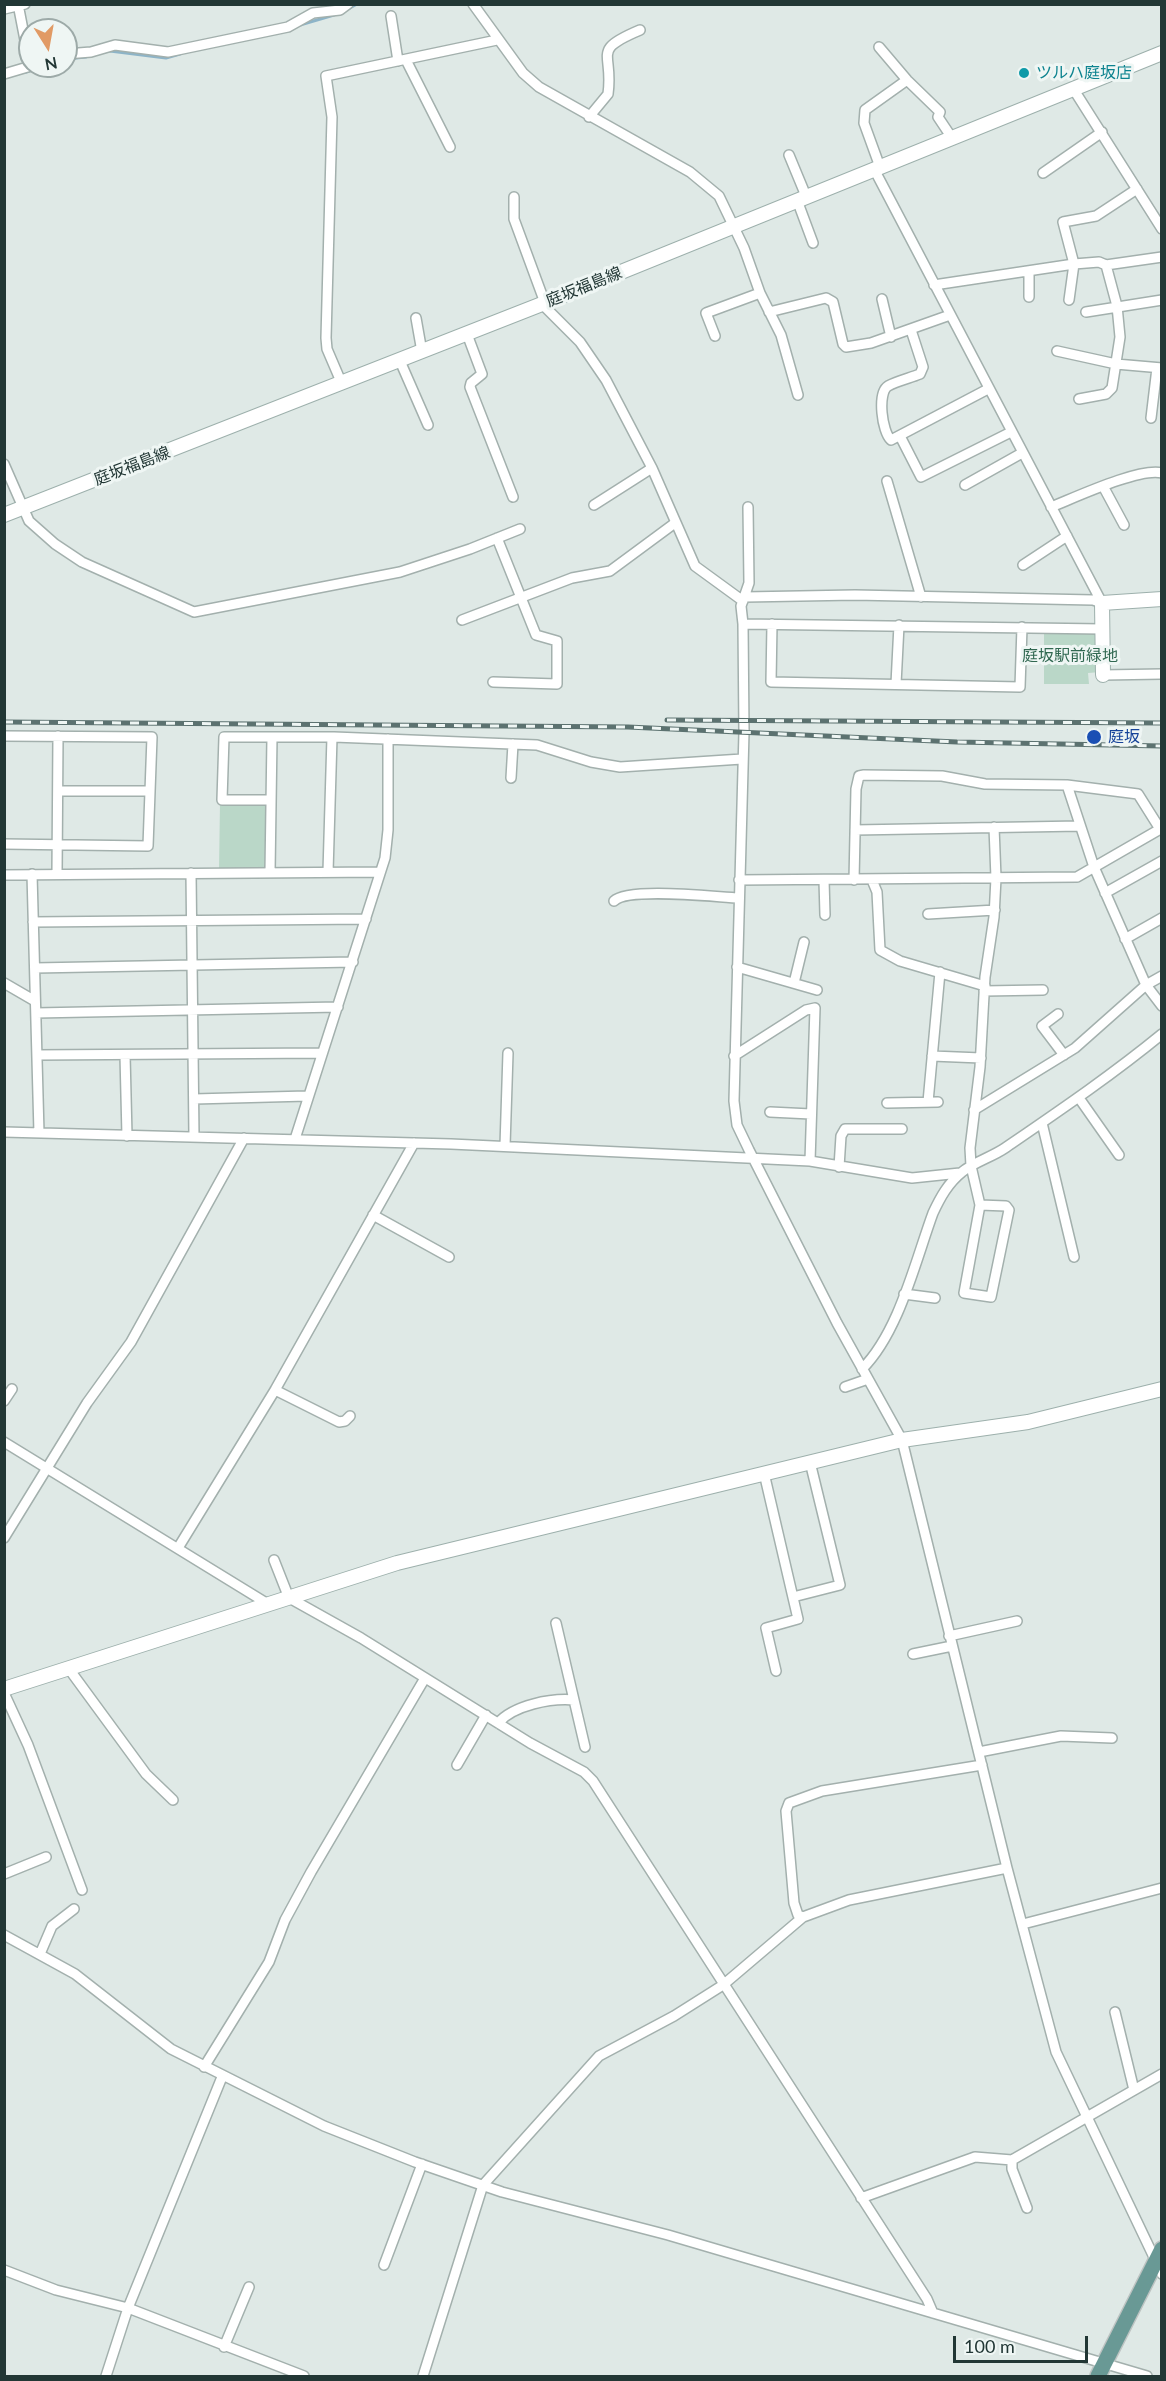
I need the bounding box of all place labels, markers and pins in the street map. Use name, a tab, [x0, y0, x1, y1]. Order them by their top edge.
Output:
place label: ツルハ庭坂店	[1036, 63, 1132, 83]
marker: ツルハ庭坂店	[1017, 66, 1031, 80]
place label: 庭坂	[1108, 727, 1140, 747]
marker: 庭坂	[1085, 728, 1103, 746]

